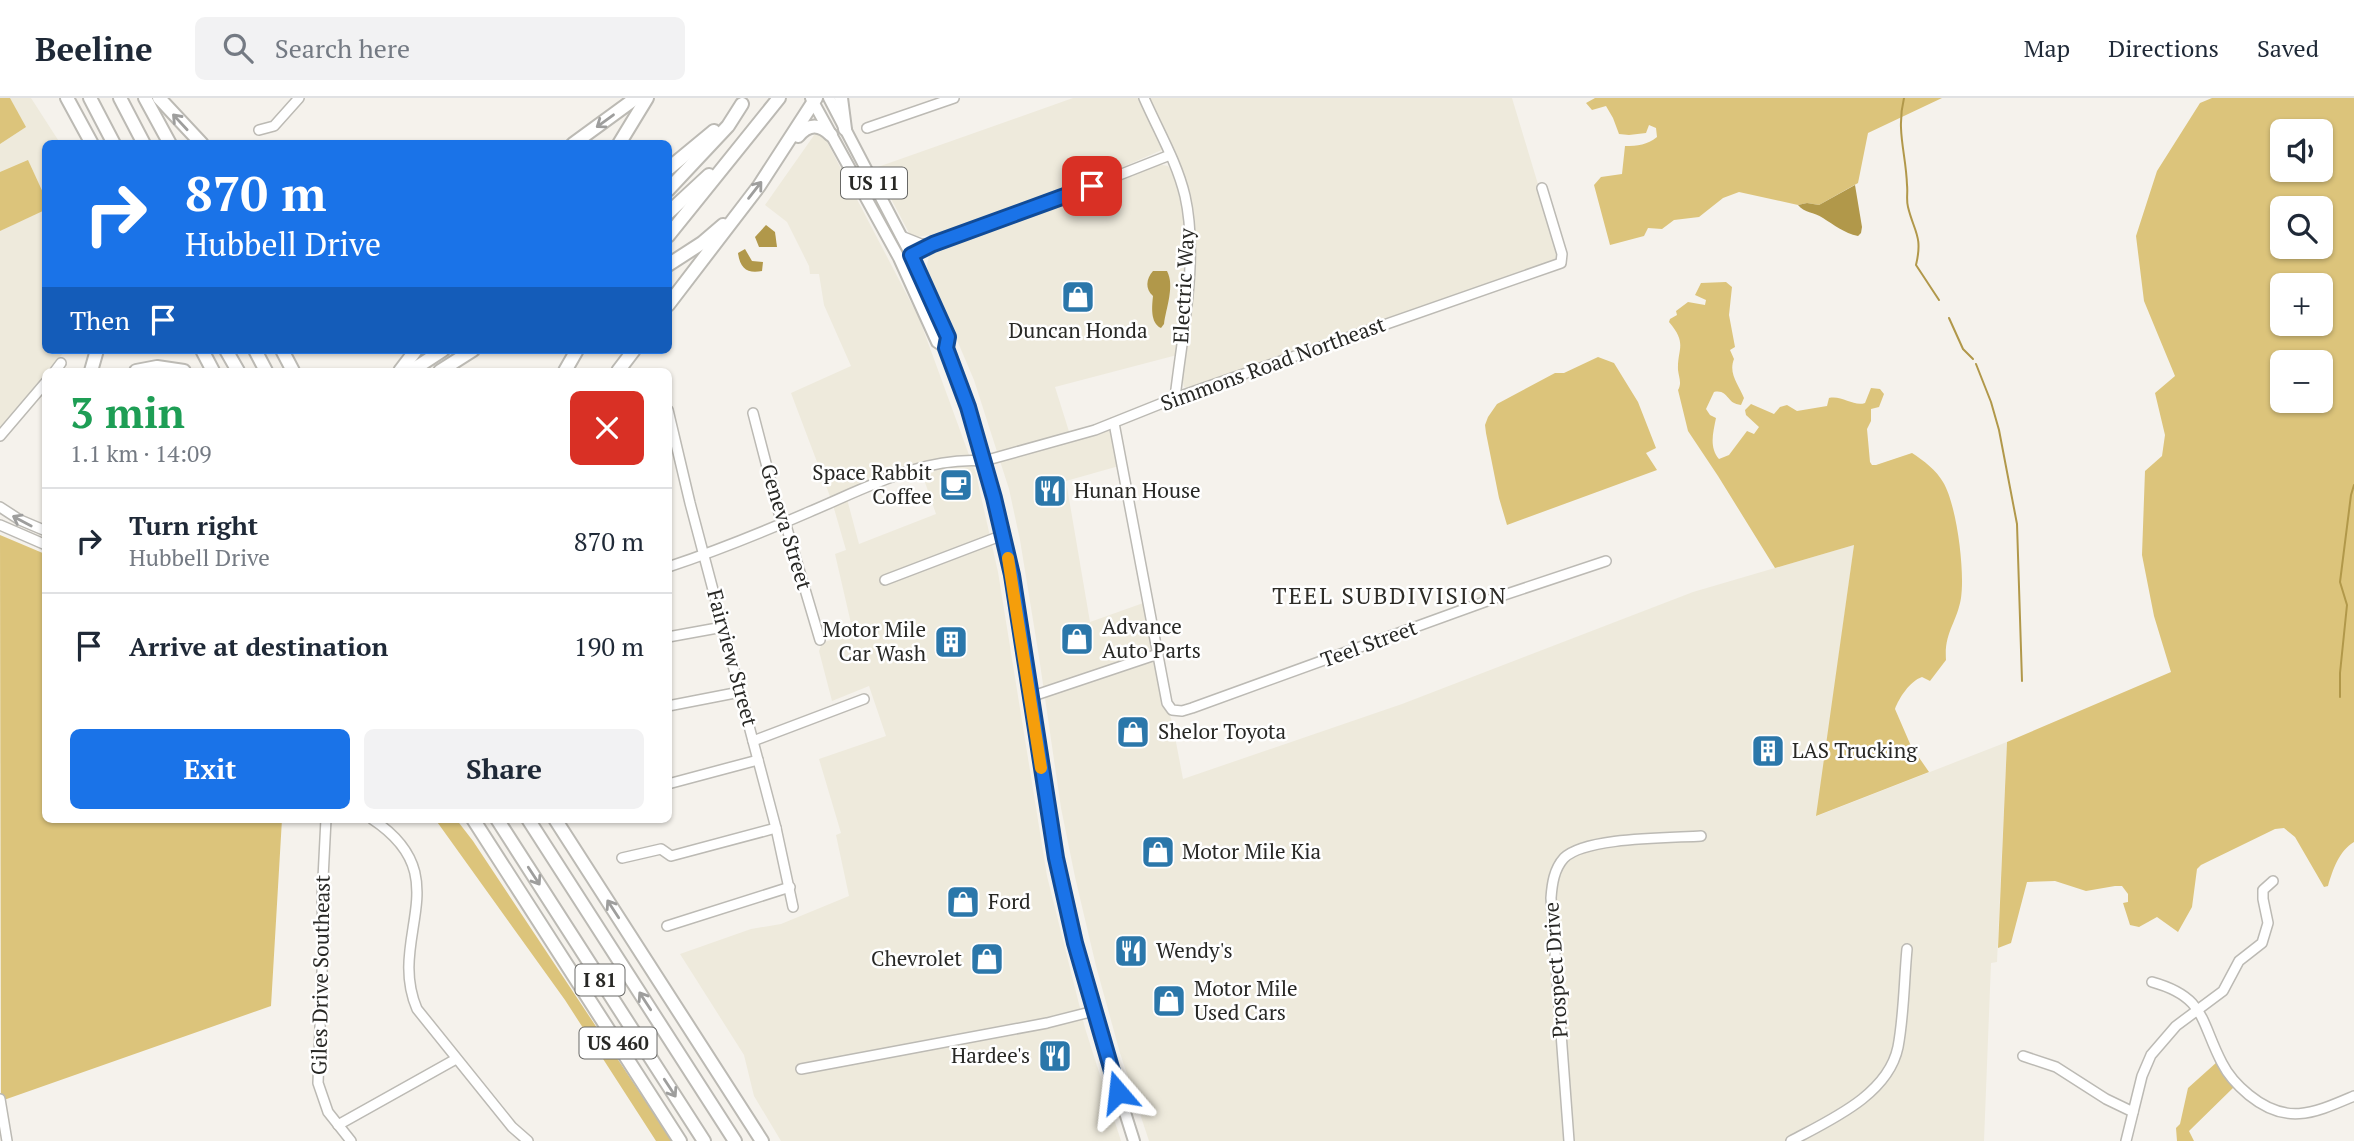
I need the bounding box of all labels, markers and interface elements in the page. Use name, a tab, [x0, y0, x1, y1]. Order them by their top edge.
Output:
search box	[195, 17, 685, 80]
text: Beeline	[35, 27, 153, 70]
icon: search	[219, 29, 257, 67]
text: Search here	[275, 31, 410, 65]
text: Map	[2024, 32, 2070, 64]
text: Directions	[2108, 32, 2219, 64]
text: Saved	[2257, 32, 2319, 64]
one-way arrow	[172, 113, 189, 131]
one-way arrow	[596, 114, 615, 128]
map controls	[2270, 119, 2333, 413]
button: sound	[2270, 119, 2333, 182]
pin	[1062, 156, 1122, 216]
text: 870 m	[185, 160, 327, 225]
road number: US 11	[841, 167, 907, 198]
icon: arrive	[1073, 167, 1111, 205]
icon: right	[70, 168, 161, 259]
one-way arrow	[748, 181, 763, 200]
button: search	[2270, 196, 2333, 259]
text: Hubbell Drive	[185, 223, 381, 265]
street label: Electric Way	[1166, 227, 1200, 344]
button: +	[2270, 273, 2333, 336]
shop icon: Duncan Honda	[1059, 278, 1097, 316]
icon: arrive	[144, 301, 182, 339]
text: Then	[70, 303, 130, 337]
street label: Simmons Road Northeast	[1156, 309, 1389, 417]
place label: Duncan Honda	[1009, 316, 1148, 344]
button: −	[2270, 350, 2333, 413]
text: 3 min	[70, 384, 185, 440]
button: close	[570, 391, 644, 465]
text: 1.1 km · 14:09	[70, 438, 212, 469]
place label: Space Rabbit Coffee	[812, 458, 932, 510]
street label: Geneva Street	[755, 460, 819, 593]
cafe icon: Space Rabbit Coffee	[937, 466, 975, 504]
restaurant icon: Hunan House	[1031, 472, 1069, 510]
place label: Hunan House	[1074, 476, 1201, 504]
text: Turn right	[129, 508, 258, 542]
one-way arrow	[12, 513, 33, 527]
icon: right	[70, 522, 108, 560]
text: 870 m	[574, 524, 644, 558]
text: Hubbell Drive	[129, 542, 270, 573]
district label: TEEL SUBDIVISION	[1272, 580, 1508, 611]
street label: Fairview Street	[701, 586, 765, 730]
place label: Advance Auto Parts	[1102, 612, 1201, 664]
street label: Teel Street	[1317, 613, 1421, 673]
place label: Motor Mile Car Wash	[822, 615, 926, 667]
shop icon: Advance Auto Parts	[1058, 620, 1096, 658]
building icon: Motor Mile Car Wash	[932, 623, 970, 661]
icon: arrive	[70, 627, 108, 665]
text: Arrive at destination	[129, 629, 388, 663]
text: 190 m	[574, 629, 644, 663]
shop icon: Shelor Toyota	[1114, 713, 1152, 751]
place label: Shelor Toyota	[1158, 717, 1287, 745]
button: Exit	[70, 729, 350, 809]
button: Share	[364, 729, 644, 809]
building icon: LAS Trucking	[1749, 732, 1787, 770]
place label: LAS Trucking	[1792, 736, 1918, 764]
shop icon: Motor Mile Kia	[1139, 833, 1177, 871]
place label: Motor Mile Kia	[1182, 837, 1322, 865]
one-way arrow	[527, 866, 541, 886]
street label: Giles Drive Southeast	[304, 874, 336, 1075]
shop icon: Ford	[944, 883, 982, 921]
place label: Ford	[988, 887, 1031, 915]
one-way arrow	[605, 900, 620, 919]
street label: Prospect Drive	[1536, 901, 1574, 1039]
restaurant icon: Wendy's	[1112, 932, 1150, 970]
place label: Wendy's	[1156, 936, 1233, 964]
shop icon: Chevrolet	[968, 940, 1006, 978]
place label: Chevrolet	[871, 944, 962, 972]
road number: I 81	[576, 964, 624, 996]
place label: Motor Mile Used Cars	[1194, 974, 1298, 1026]
shop icon: Motor Mile Used Cars	[1150, 982, 1188, 1020]
one-way arrow	[637, 992, 652, 1011]
road number: US 460	[580, 1028, 656, 1058]
restaurant icon: Hardee's	[1036, 1037, 1074, 1075]
place label: Hardee's	[951, 1041, 1030, 1069]
position arrow	[1081, 1055, 1155, 1129]
one-way arrow	[663, 1078, 677, 1098]

